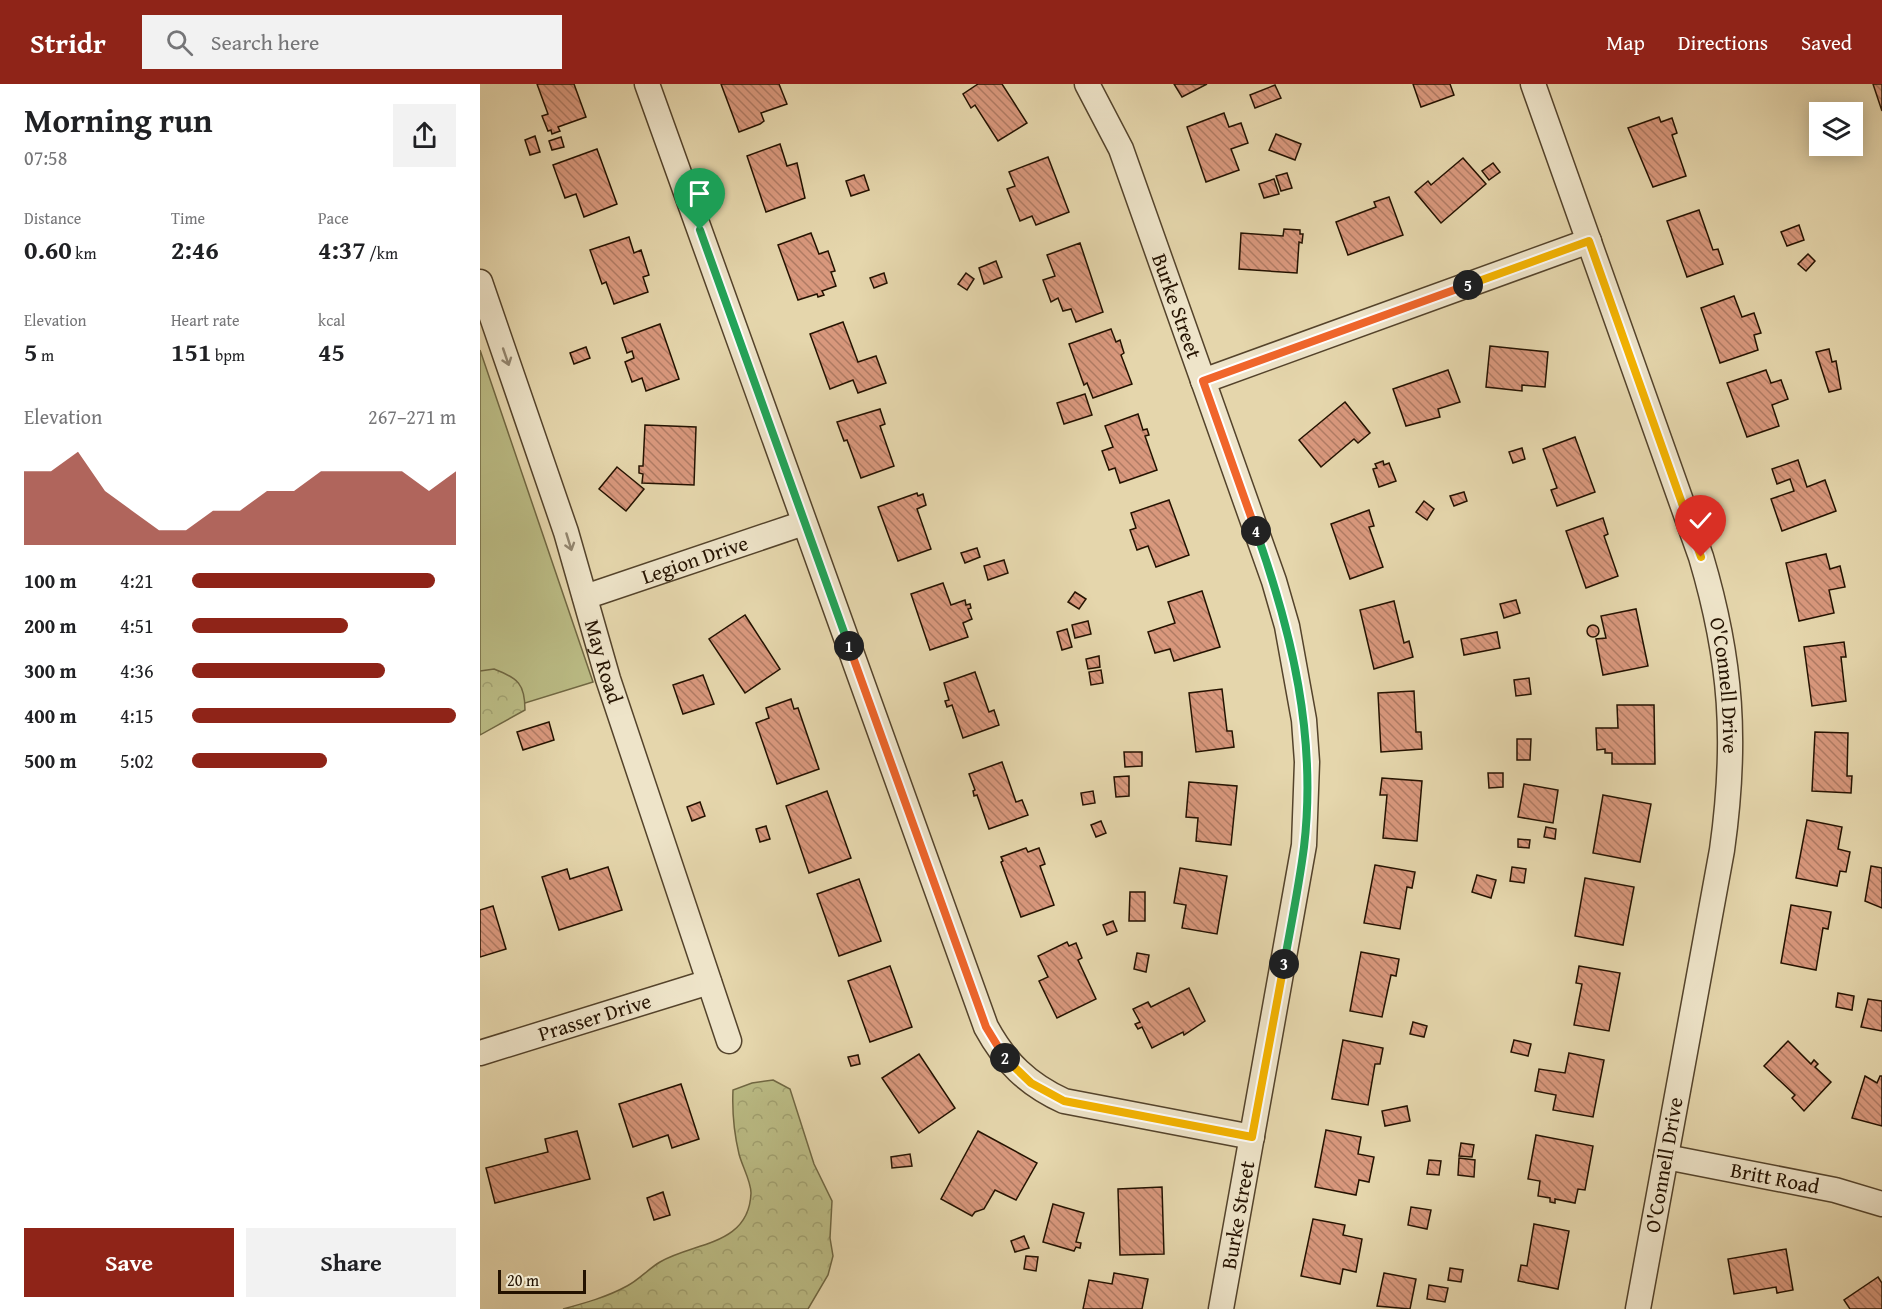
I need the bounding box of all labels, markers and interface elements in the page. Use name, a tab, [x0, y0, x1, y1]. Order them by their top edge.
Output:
search box	[142, 15, 562, 69]
text: Stridr	[30, 22, 106, 63]
icon: search	[163, 26, 196, 59]
text: Search here	[211, 26, 319, 58]
text: Map	[1606, 27, 1645, 58]
text: Directions	[1678, 27, 1768, 58]
text: Saved	[1801, 27, 1852, 58]
text: Morning run	[24, 96, 213, 144]
map controls	[1809, 102, 1863, 156]
button: layers	[1809, 102, 1863, 156]
button: share	[393, 104, 456, 167]
text: 07:58	[24, 143, 67, 172]
pin	[674, 168, 725, 230]
icon: arrive	[683, 177, 716, 210]
text: Distance	[24, 206, 81, 230]
text: Time	[171, 206, 205, 230]
text: Pace	[318, 206, 349, 230]
text: 0.60	[24, 230, 72, 269]
text: 2:46	[171, 230, 219, 269]
text: 4:37	[318, 230, 366, 269]
text: km	[72, 241, 96, 265]
text: /km	[366, 241, 398, 265]
street label: Burke Street	[1144, 249, 1210, 363]
pin: 5	[1453, 270, 1483, 300]
text: 5	[1464, 273, 1472, 297]
text: Elevation	[24, 308, 87, 332]
text: Heart rate	[171, 308, 240, 332]
text: kcal	[318, 308, 345, 332]
text: 5	[24, 332, 37, 371]
text: 151	[171, 332, 211, 371]
text: 45	[318, 332, 345, 371]
text: m	[37, 343, 54, 367]
text: bpm	[211, 343, 245, 367]
one-way arrow	[502, 347, 513, 366]
text: Elevation	[24, 402, 102, 431]
text: 267–271 m	[368, 402, 456, 431]
pin	[1675, 495, 1726, 557]
icon: check	[1684, 504, 1717, 537]
pin: 4	[1241, 516, 1271, 546]
text: 4	[1252, 519, 1260, 543]
street label: Legion Drive	[637, 527, 752, 592]
one-way arrow	[564, 532, 575, 551]
text: 100 m	[24, 566, 77, 595]
text: 4:21	[120, 566, 154, 595]
text: 200 m	[24, 611, 77, 640]
text: 4:51	[120, 611, 154, 640]
street label: O'Connell Drive	[1702, 614, 1746, 754]
street label: May Road	[577, 616, 631, 708]
pin: 1	[834, 631, 864, 661]
text: 1	[845, 634, 853, 658]
text: 300 m	[24, 656, 77, 685]
text: 4:36	[120, 656, 154, 685]
text: 400 m	[24, 701, 77, 730]
text: 4:15	[120, 701, 154, 730]
text: 500 m	[24, 746, 77, 775]
text: 5:02	[120, 746, 154, 775]
pin: 3	[1269, 949, 1299, 979]
text: 3	[1280, 952, 1288, 976]
street label: Prasser Drive	[534, 985, 655, 1049]
pin: 2	[990, 1043, 1020, 1073]
text: 2	[1001, 1046, 1009, 1070]
street label: O'Connell Drive	[1636, 1094, 1691, 1235]
street label: Britt Road	[1728, 1154, 1823, 1202]
street label: Burke Street	[1213, 1158, 1262, 1272]
button: Save	[24, 1228, 234, 1297]
button: Share	[246, 1228, 456, 1297]
scale bar	[498, 1267, 586, 1294]
text: 20 m	[507, 1268, 539, 1292]

